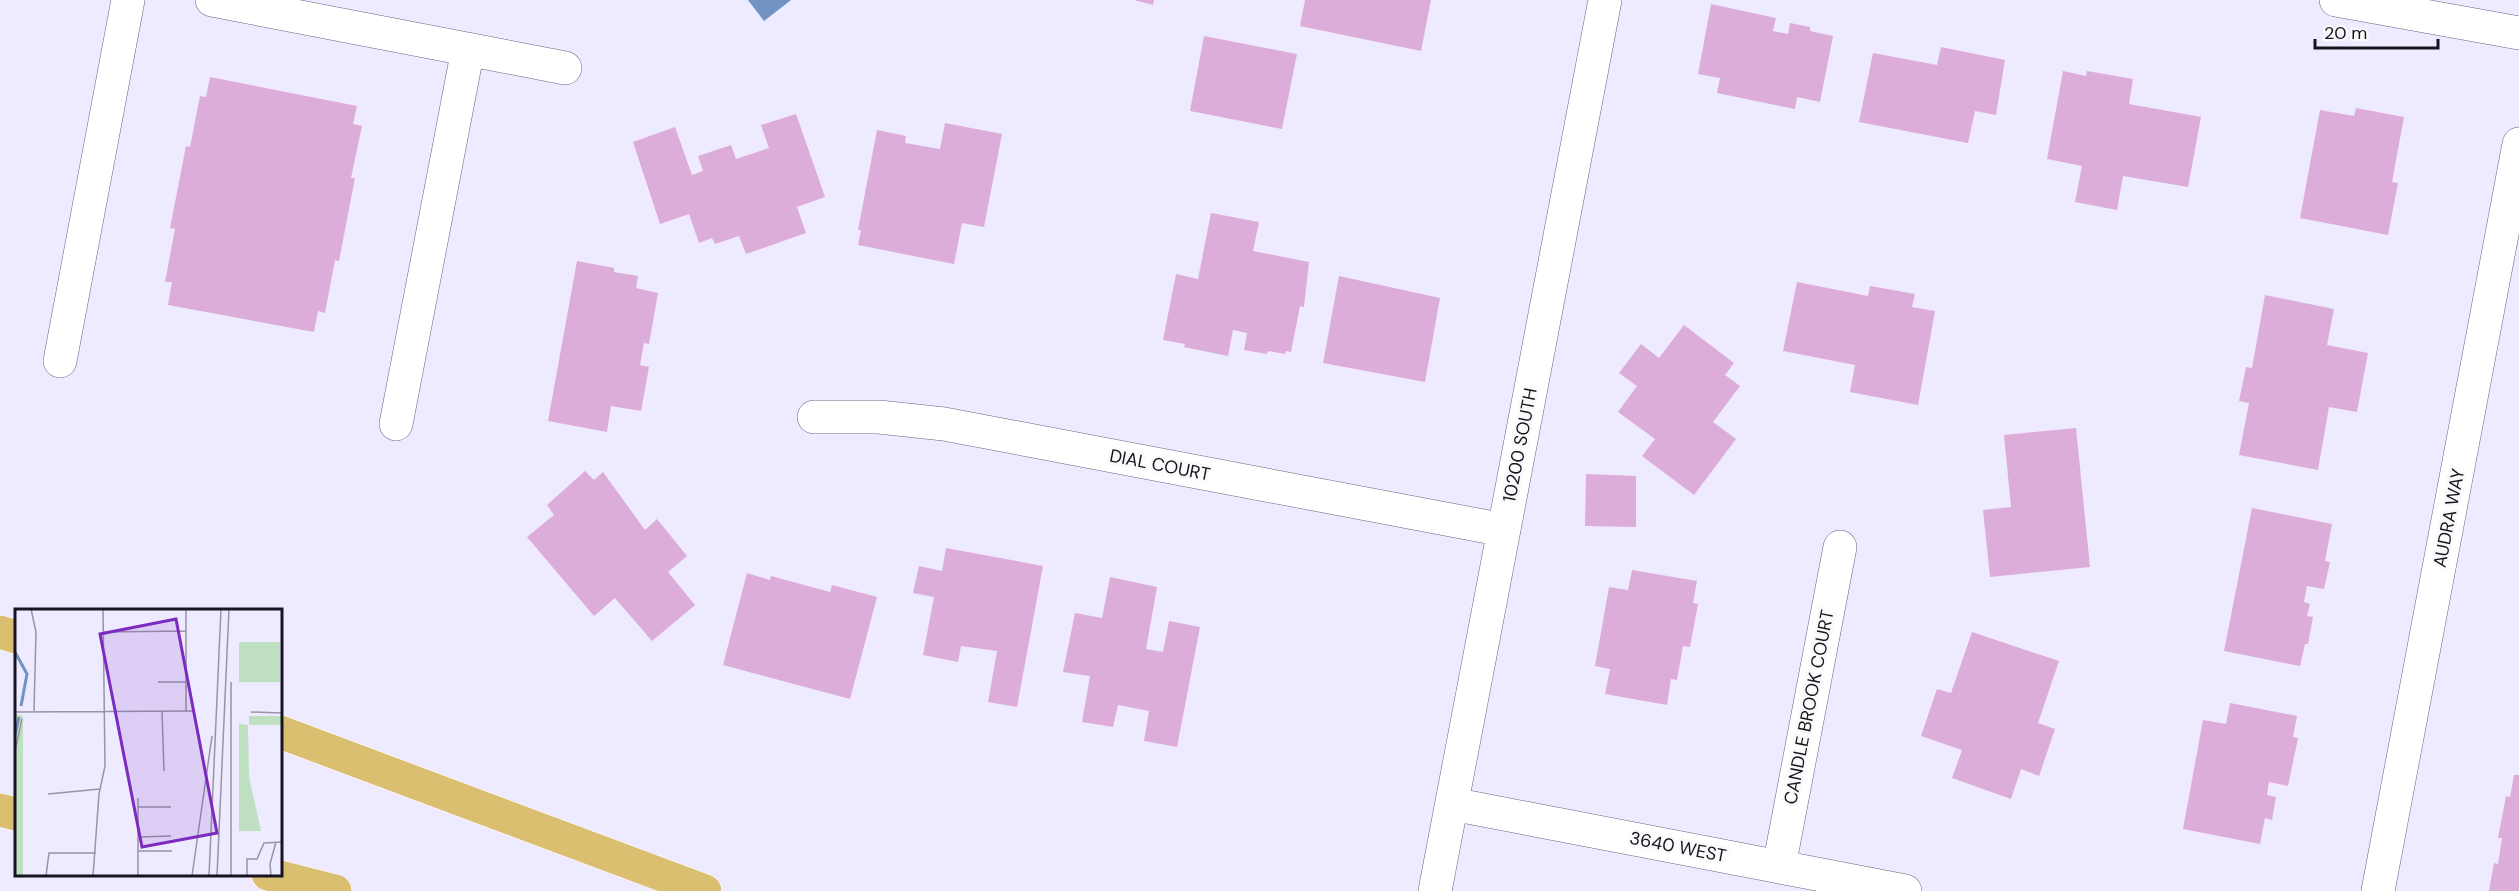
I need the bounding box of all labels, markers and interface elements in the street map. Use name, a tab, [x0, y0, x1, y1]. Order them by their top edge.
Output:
scale bar	[2315, 12, 2438, 50]
text: 20 m	[2324, 21, 2367, 45]
street label: 10200 SOUTH	[1497, 386, 1543, 504]
street label: DIAL COURT	[1108, 443, 1212, 487]
street label: AUDRA WAY	[2428, 466, 2470, 570]
street label: CANDLE BROOK COURT	[1778, 608, 1840, 806]
inset map	[15, 609, 282, 876]
street label: 3640 WEST	[1628, 826, 1728, 868]

